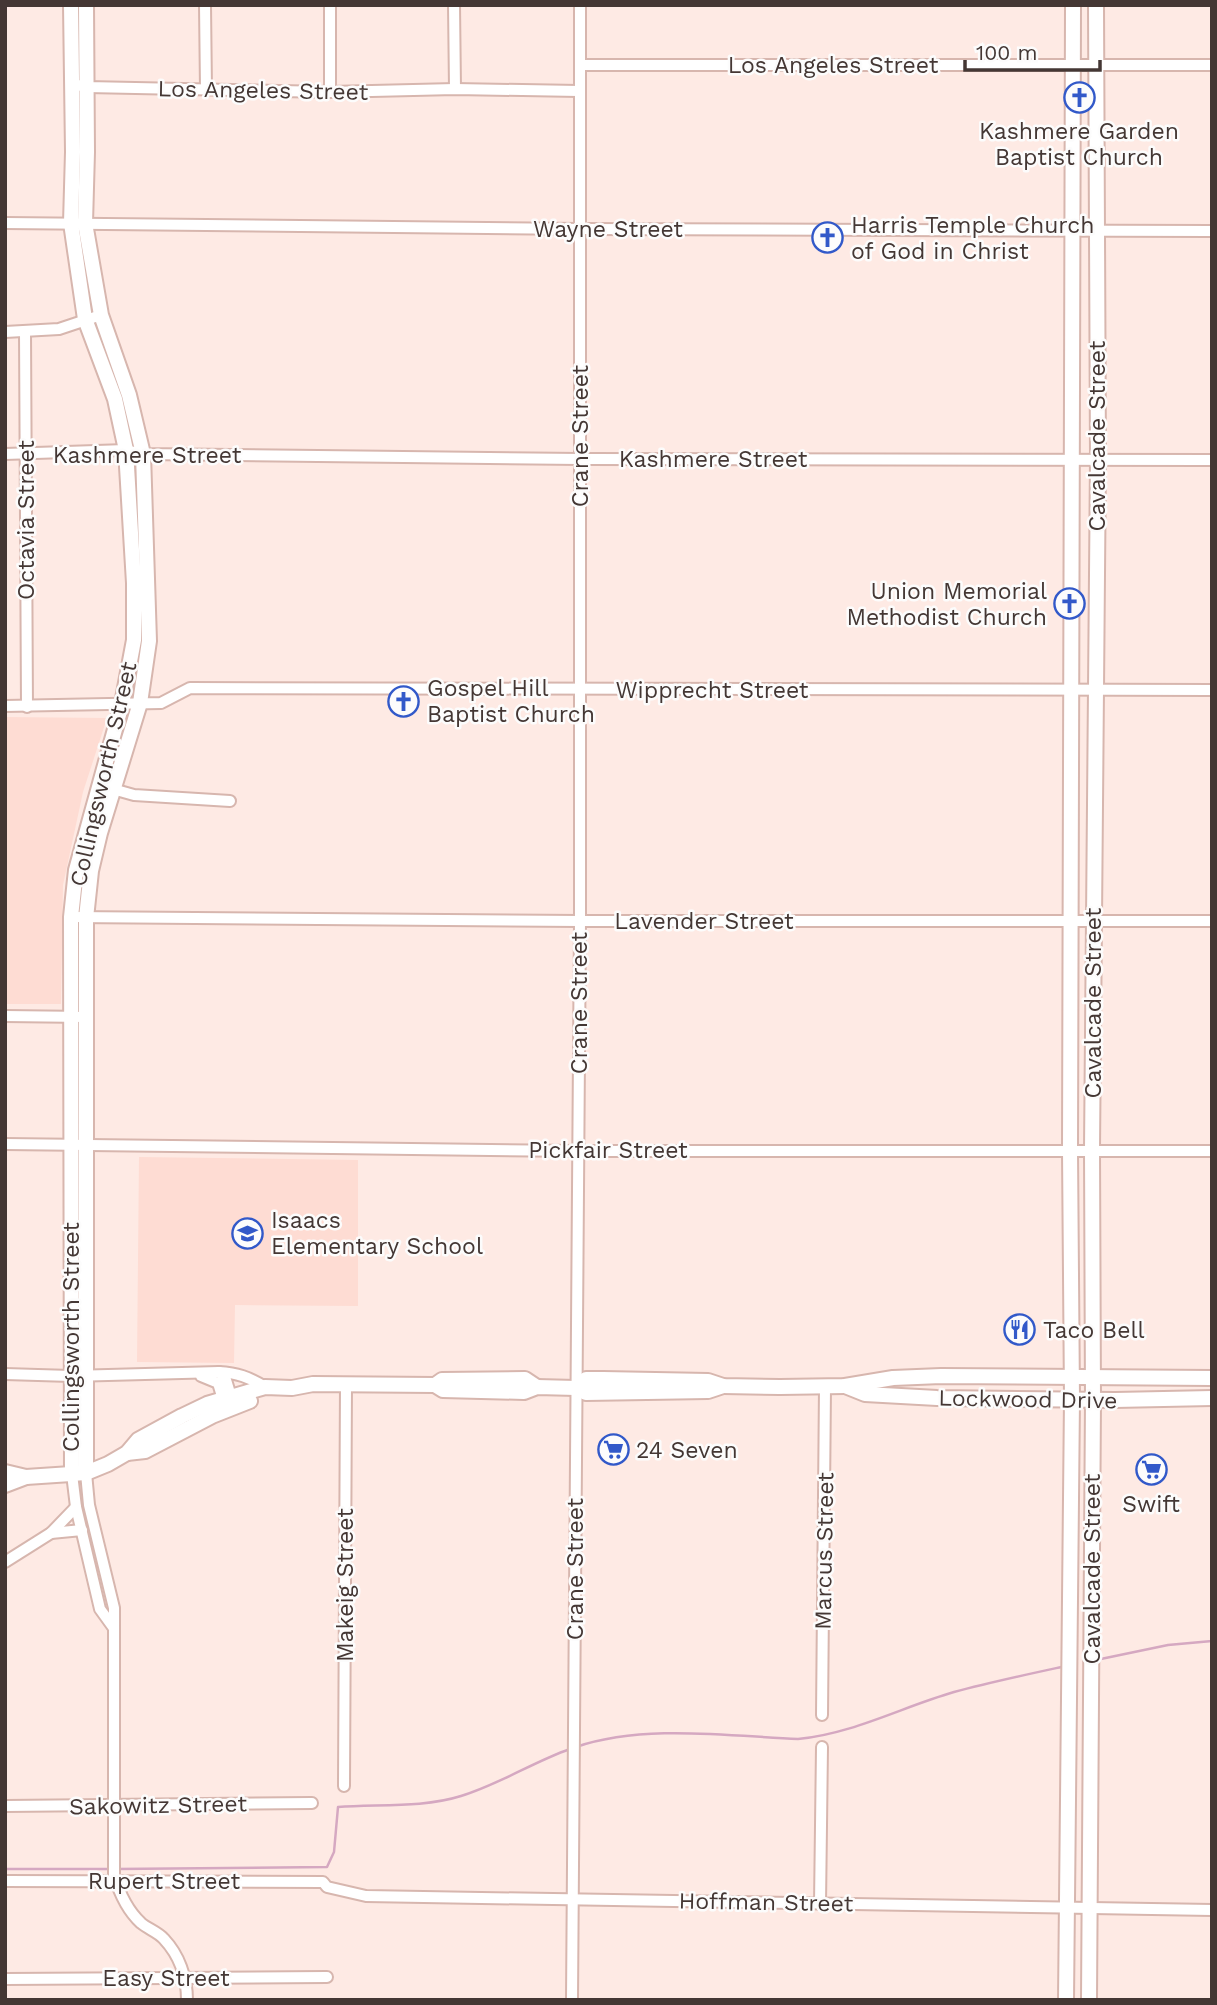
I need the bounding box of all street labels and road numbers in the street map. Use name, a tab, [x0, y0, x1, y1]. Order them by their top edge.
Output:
street label: Los Angeles Street	[728, 52, 939, 79]
street label: Los Angeles Street	[157, 75, 369, 106]
street label: Wayne Street	[533, 216, 683, 243]
street label: Cavalcade Street	[1084, 340, 1111, 531]
street label: Crane Street	[567, 364, 594, 507]
street label: Octavia Street	[13, 440, 40, 600]
street label: Kashmere Street	[53, 442, 242, 469]
street label: Kashmere Street	[619, 446, 808, 473]
street label: Collingsworth Street	[64, 659, 143, 889]
street label: Wipprecht Street	[615, 677, 809, 704]
street label: Cavalcade Street	[1080, 907, 1107, 1098]
street label: Lavender Street	[614, 908, 794, 935]
street label: Crane Street	[566, 931, 593, 1074]
street label: Pickfair Street	[528, 1137, 688, 1164]
street label: Collingsworth Street	[58, 1222, 85, 1452]
street label: Lockwood Drive	[938, 1384, 1118, 1415]
street label: Marcus Street	[810, 1472, 839, 1630]
street label: Cavalcade Street	[1079, 1473, 1106, 1664]
street label: Crane Street	[562, 1497, 589, 1640]
street label: Makeig Street	[332, 1508, 359, 1662]
street label: Sakowitz Street	[69, 1790, 248, 1821]
street label: Rupert Street	[88, 1868, 241, 1895]
street label: Hoffman Street	[678, 1887, 854, 1918]
street label: Easy Street	[102, 1965, 230, 1992]

